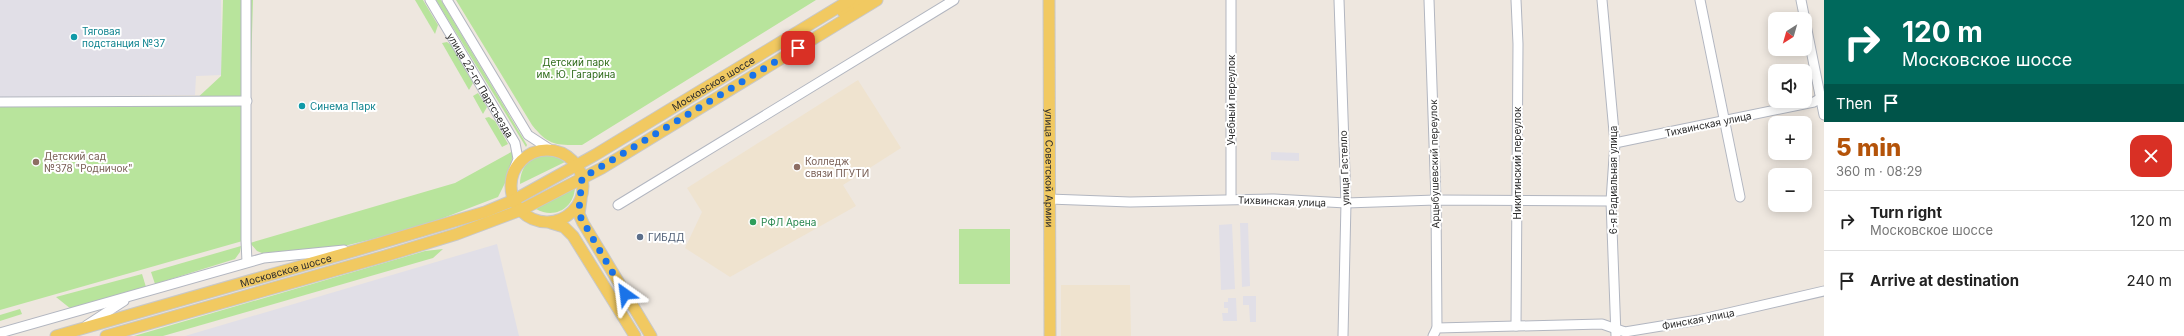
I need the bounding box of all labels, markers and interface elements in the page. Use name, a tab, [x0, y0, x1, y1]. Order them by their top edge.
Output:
north arrow	[1768, 12, 1812, 56]
map controls	[1768, 12, 1812, 212]
text: 120 m	[1902, 15, 1983, 49]
icon: right	[1836, 16, 1888, 68]
place label: Тяговая подстанция №37	[82, 25, 165, 49]
street label: улица 22-го Партсъезда	[445, 31, 516, 140]
pin	[781, 31, 815, 65]
marker: Тяговая подстанция №37	[69, 32, 79, 42]
icon: arrive	[787, 37, 809, 59]
text: Московское шоссе	[1902, 49, 2072, 70]
street label: Московское шоссе	[670, 53, 757, 113]
street label: Учебный переулок	[1225, 54, 1237, 145]
park label: Детский парк им. Ю. Гагарина	[537, 56, 615, 80]
button: sound	[1768, 64, 1812, 108]
icon: arrive	[1880, 92, 1902, 114]
text: Then	[1836, 94, 1872, 113]
street label: Арцыбушевский переулок	[1427, 99, 1441, 229]
place label: Синема Парк	[310, 100, 376, 112]
marker: Синема Парк	[297, 101, 307, 111]
street label: Никитинский переулок	[1511, 106, 1523, 219]
street label: улица Советской Армии	[1043, 109, 1056, 228]
street label: Тихвинская улица	[1664, 109, 1752, 139]
button: +	[1768, 116, 1812, 160]
street label: 6-я Радиальная улица	[1607, 126, 1619, 234]
street label: улица Гастелло	[1337, 130, 1351, 206]
text: 5 min	[1836, 133, 1901, 162]
button: close	[2130, 135, 2172, 177]
place label: Детский сад №378 "Родничок"	[44, 150, 133, 174]
place label: Колледж связи ПГУТИ	[805, 155, 869, 179]
marker: Детский сад №378 "Родничок"	[31, 157, 41, 167]
marker: Колледж связи ПГУТИ	[792, 162, 802, 172]
text: 360 m · 08:29	[1836, 163, 1922, 179]
button: −	[1768, 168, 1812, 212]
street label: Тихвинская улица	[1238, 193, 1326, 209]
text: Turn right	[1870, 203, 1942, 222]
icon: right	[1836, 210, 1858, 232]
text: 120 m	[2130, 211, 2172, 230]
place label: РФЛ Арена	[761, 216, 816, 228]
marker: РФЛ Арена	[748, 217, 758, 227]
text: Московское шоссе	[1870, 222, 1993, 238]
place label: ГИБДД	[648, 231, 684, 243]
marker: ГИБДД	[635, 232, 645, 242]
street label: Московское шоссе	[239, 252, 333, 289]
icon: arrive	[1836, 270, 1858, 292]
text: Arrive at destination	[1870, 271, 2019, 290]
text: 240 m	[2127, 271, 2172, 290]
position arrow	[604, 273, 646, 315]
street label: Финская улица	[1661, 306, 1735, 332]

